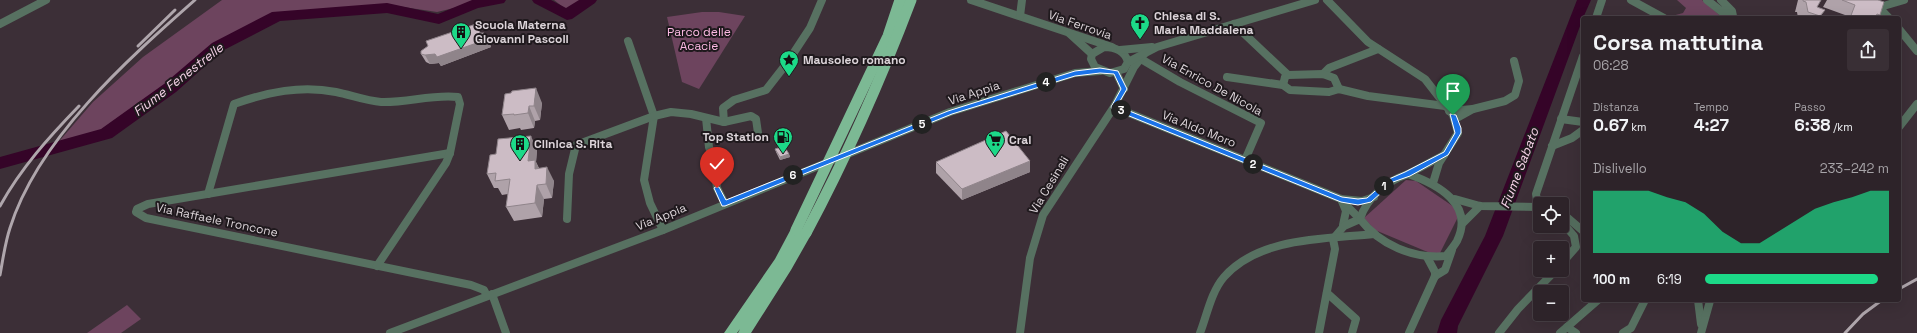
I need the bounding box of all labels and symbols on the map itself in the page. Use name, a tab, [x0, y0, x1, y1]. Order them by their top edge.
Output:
street label: Via Ferrovia	[1046, 7, 1114, 43]
place label: Chiesa di S. Maria Maddalena	[1154, 8, 1254, 38]
church icon: Chiesa di S. Maria Maddalena	[1129, 12, 1151, 40]
place label: Scuola Materna Giovanni Pascoli	[475, 17, 569, 47]
building icon: Scuola Materna Giovanni Pascoli	[450, 21, 472, 49]
park label: Parco delle Acacie	[667, 24, 731, 54]
water label: Fiume Fenestrelle	[130, 38, 228, 120]
place icon: Mausoleo romano	[778, 49, 800, 77]
street label: Via Enrico De Nicola	[1159, 51, 1265, 119]
place label: Mausoleo romano	[803, 52, 906, 68]
pin: 4	[1036, 72, 1056, 92]
pin	[1436, 74, 1470, 115]
street label: Via Appia	[946, 77, 1002, 109]
pin: 3	[1111, 100, 1131, 120]
street label: Via Aldo Moro	[1160, 107, 1238, 151]
pin: 5	[912, 114, 932, 134]
water label: Fiume Sabato	[1496, 125, 1543, 211]
fuel station icon: Top Station	[772, 126, 794, 154]
place label: Top Station	[702, 129, 769, 145]
supermarket icon: Crai	[984, 129, 1006, 157]
place label: Crai	[1009, 132, 1031, 148]
building icon: Clinica S. Rita	[509, 133, 531, 161]
place label: Clinica S. Rita	[534, 136, 612, 152]
pin	[700, 147, 734, 188]
street label: Via Cesinali	[1026, 153, 1073, 217]
pin: 2	[1243, 154, 1263, 174]
pin: 6	[783, 165, 803, 185]
pin: 1	[1374, 176, 1394, 196]
street label: Via Raffaele Troncone	[154, 199, 280, 241]
street label: Via Appia	[633, 200, 689, 234]

